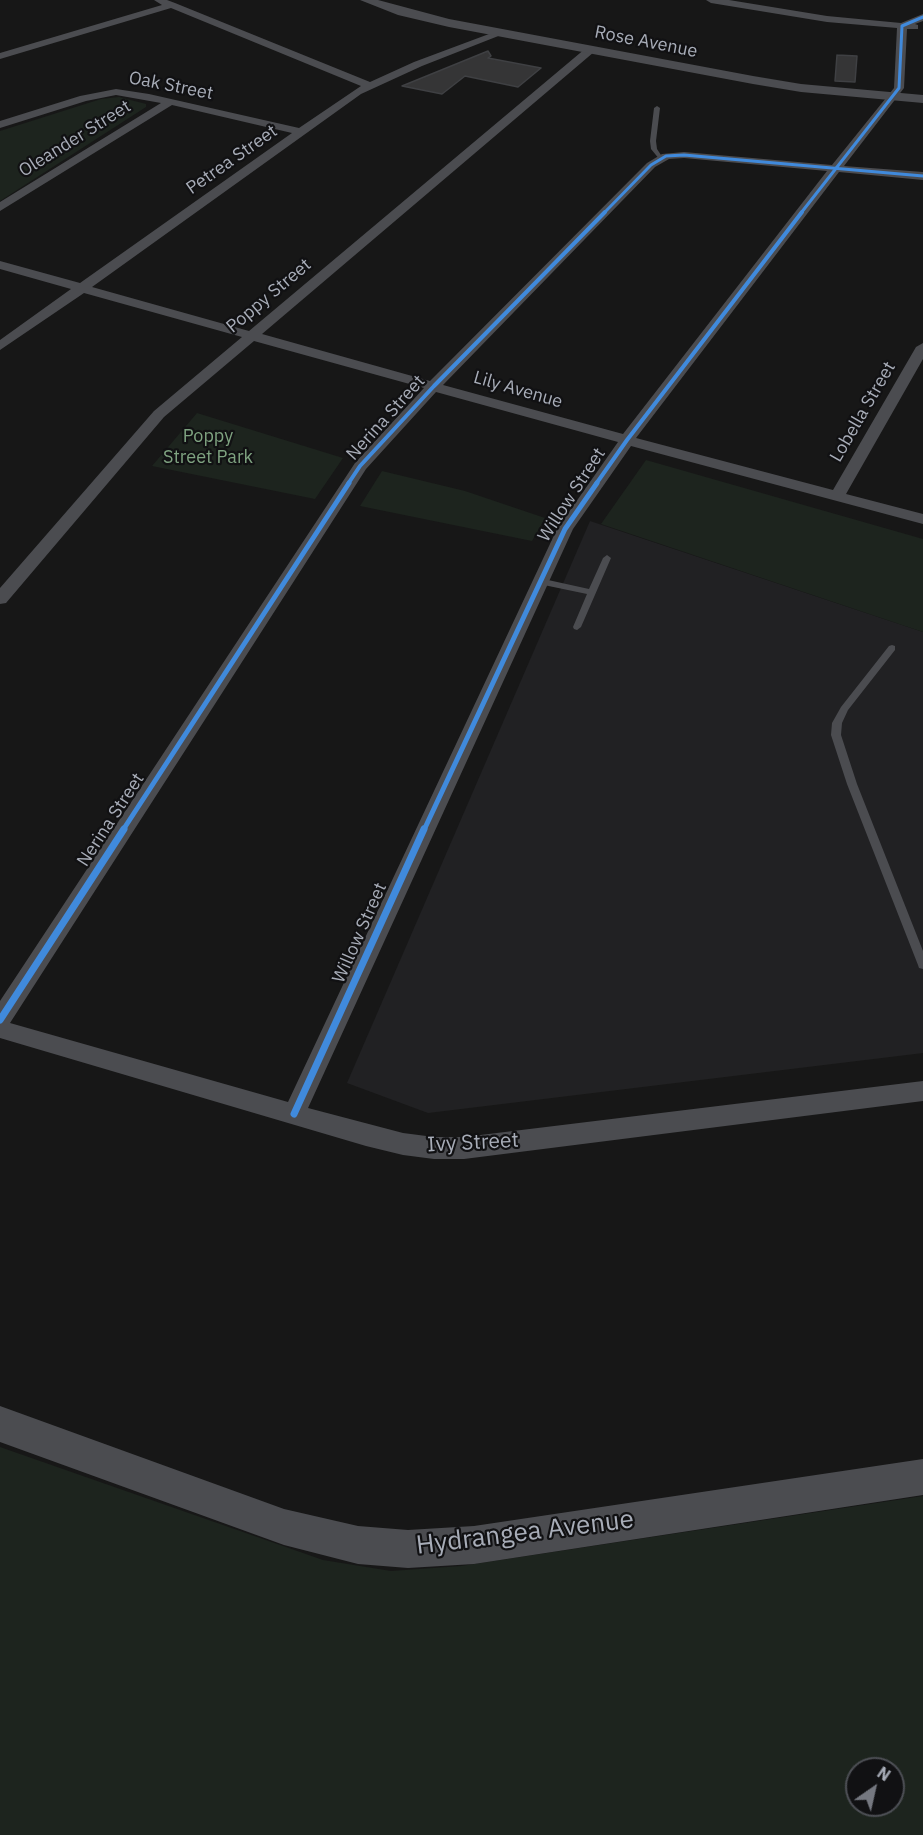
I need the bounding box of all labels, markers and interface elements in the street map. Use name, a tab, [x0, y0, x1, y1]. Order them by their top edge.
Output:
street label: Rose Avenue	[593, 21, 699, 63]
street label: Oak Street	[127, 67, 215, 105]
street label: Oleander Street	[15, 96, 135, 182]
street label: Petrea Street	[182, 121, 282, 199]
street label: Poppy Street	[222, 254, 316, 338]
street label: Lobella Street	[826, 358, 900, 466]
street label: Lily Avenue	[471, 367, 565, 413]
street label: Nerina Street	[342, 371, 430, 465]
park label: Poppy Street Park	[163, 426, 253, 468]
street label: Willow Street	[534, 444, 610, 546]
street label: Nerina Street	[73, 769, 149, 871]
street label: Willow Street	[328, 879, 392, 987]
street label: Ivy Street	[427, 1128, 519, 1158]
street label: Hydrangea Avenue	[414, 1504, 636, 1562]
north arrow	[845, 1757, 905, 1817]
text: N	[874, 1762, 894, 1785]

